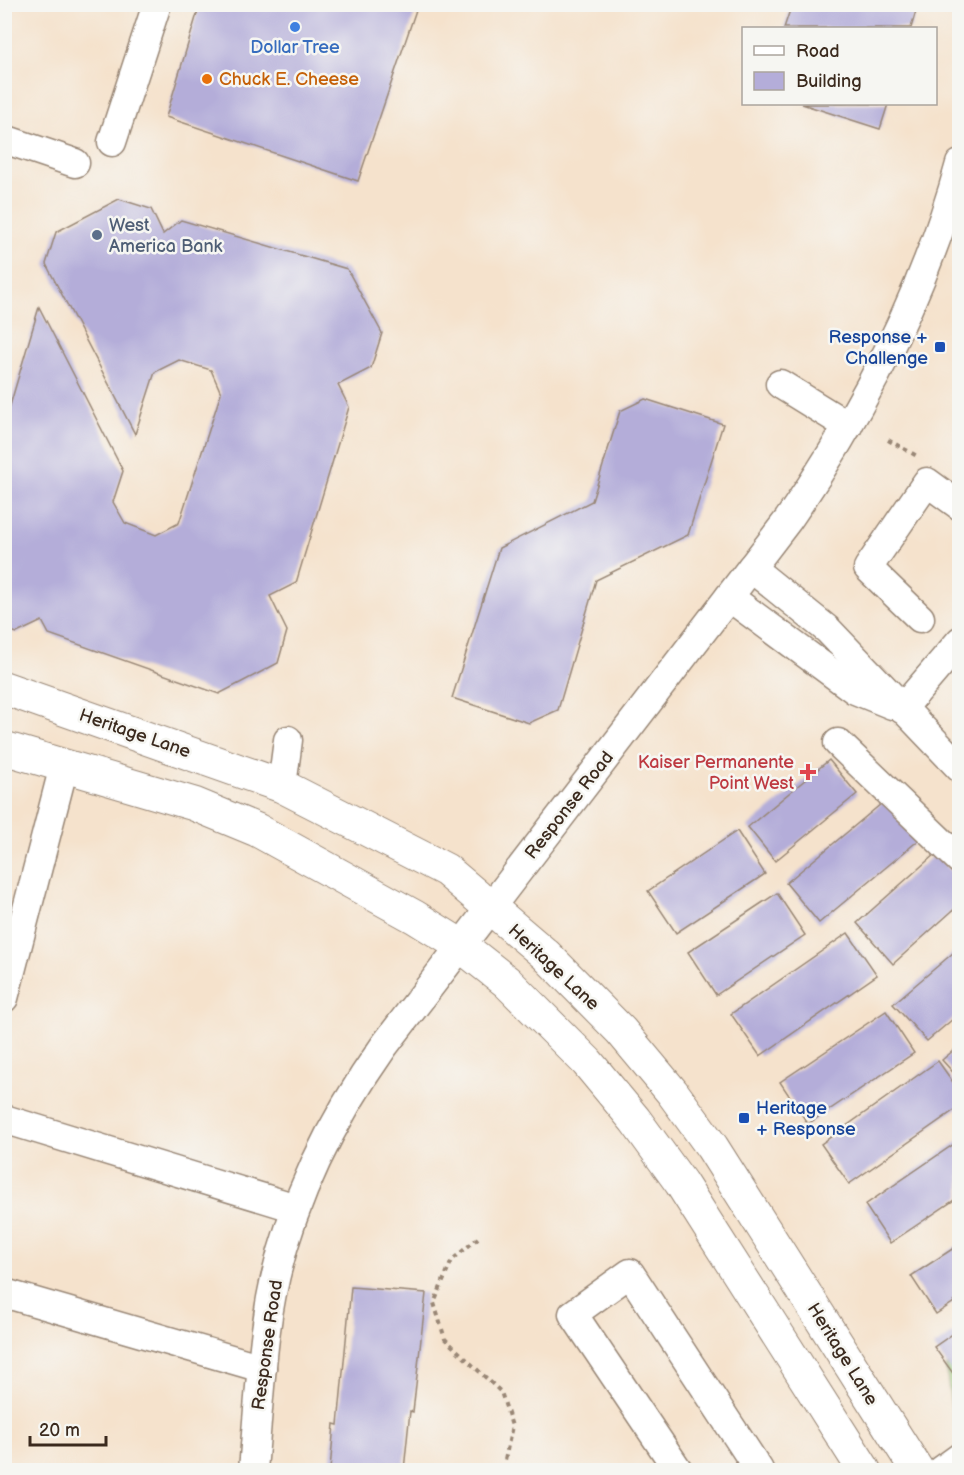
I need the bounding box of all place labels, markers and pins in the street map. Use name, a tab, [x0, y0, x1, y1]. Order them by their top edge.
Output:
marker: Dollar Tree	[288, 20, 302, 34]
place label: Dollar Tree	[250, 37, 340, 58]
place label: Chuck E. Cheese	[219, 69, 359, 90]
marker: Chuck E. Cheese	[200, 72, 214, 86]
place label: West America Bank	[109, 215, 223, 257]
marker: West America Bank	[90, 228, 104, 242]
place label: Response + Challenge	[828, 327, 928, 369]
marker: Response + Challenge	[933, 340, 947, 354]
place label: Kaiser Permanente Point West	[638, 752, 794, 794]
marker: Kaiser Permanente Point West	[799, 763, 817, 781]
place label: Heritage + Response	[756, 1098, 856, 1140]
marker: Heritage + Response	[737, 1111, 751, 1125]

